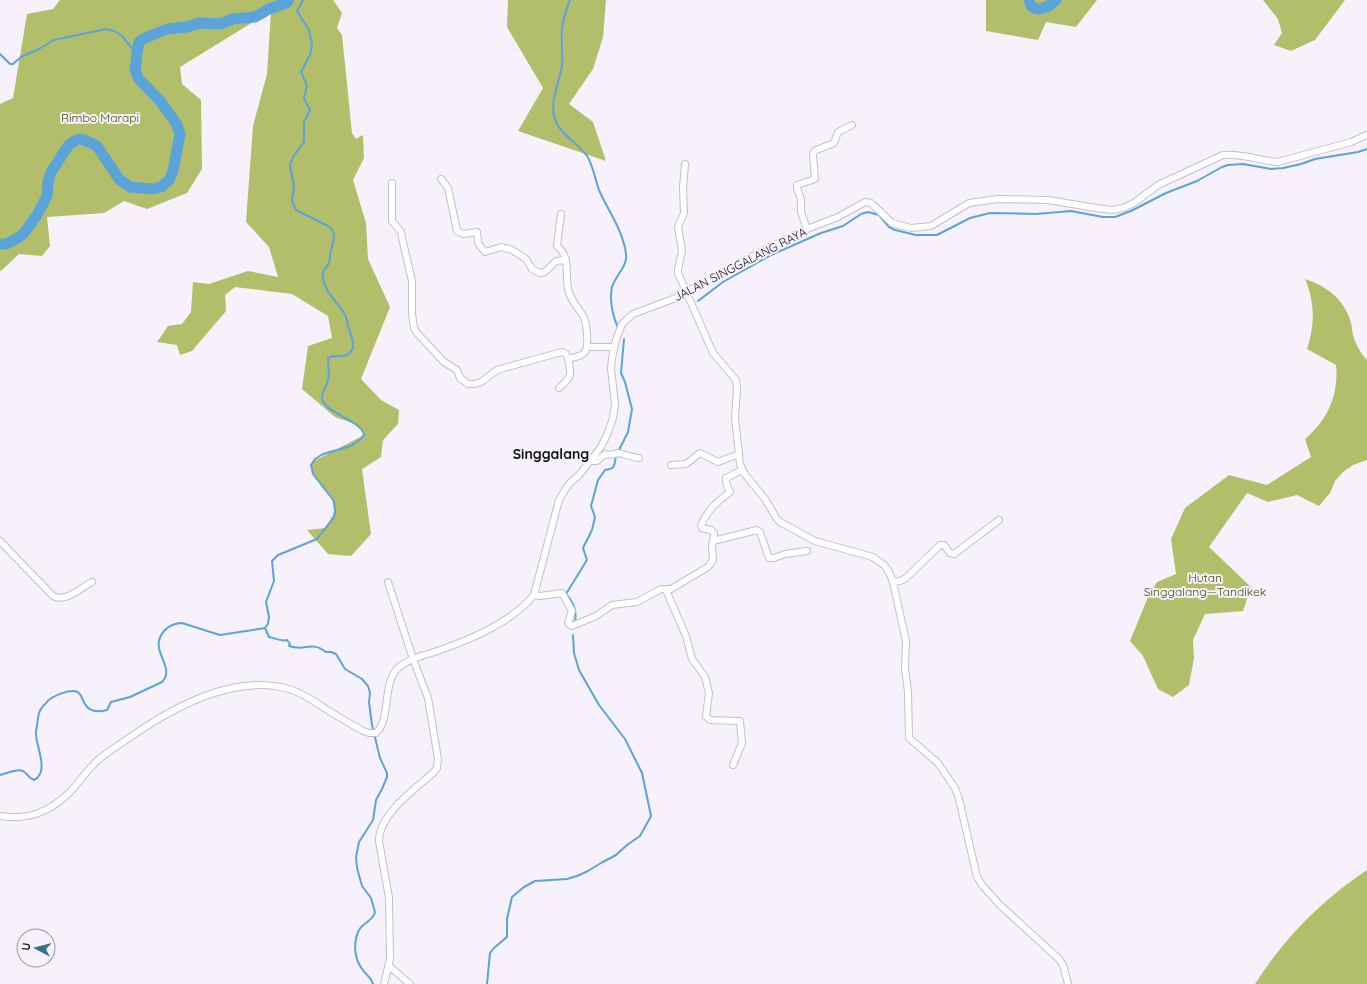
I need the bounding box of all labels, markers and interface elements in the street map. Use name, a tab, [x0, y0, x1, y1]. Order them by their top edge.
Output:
park label: Rimbo Marapi	[61, 110, 139, 125]
street label: JALAN SINGGALANG RAYA	[671, 224, 809, 304]
district label: Singgalang	[513, 445, 589, 463]
park label: Hutan Singgalang—Tandikek	[1144, 570, 1266, 599]
north arrow	[16, 928, 56, 968]
text: U	[19, 942, 33, 951]

